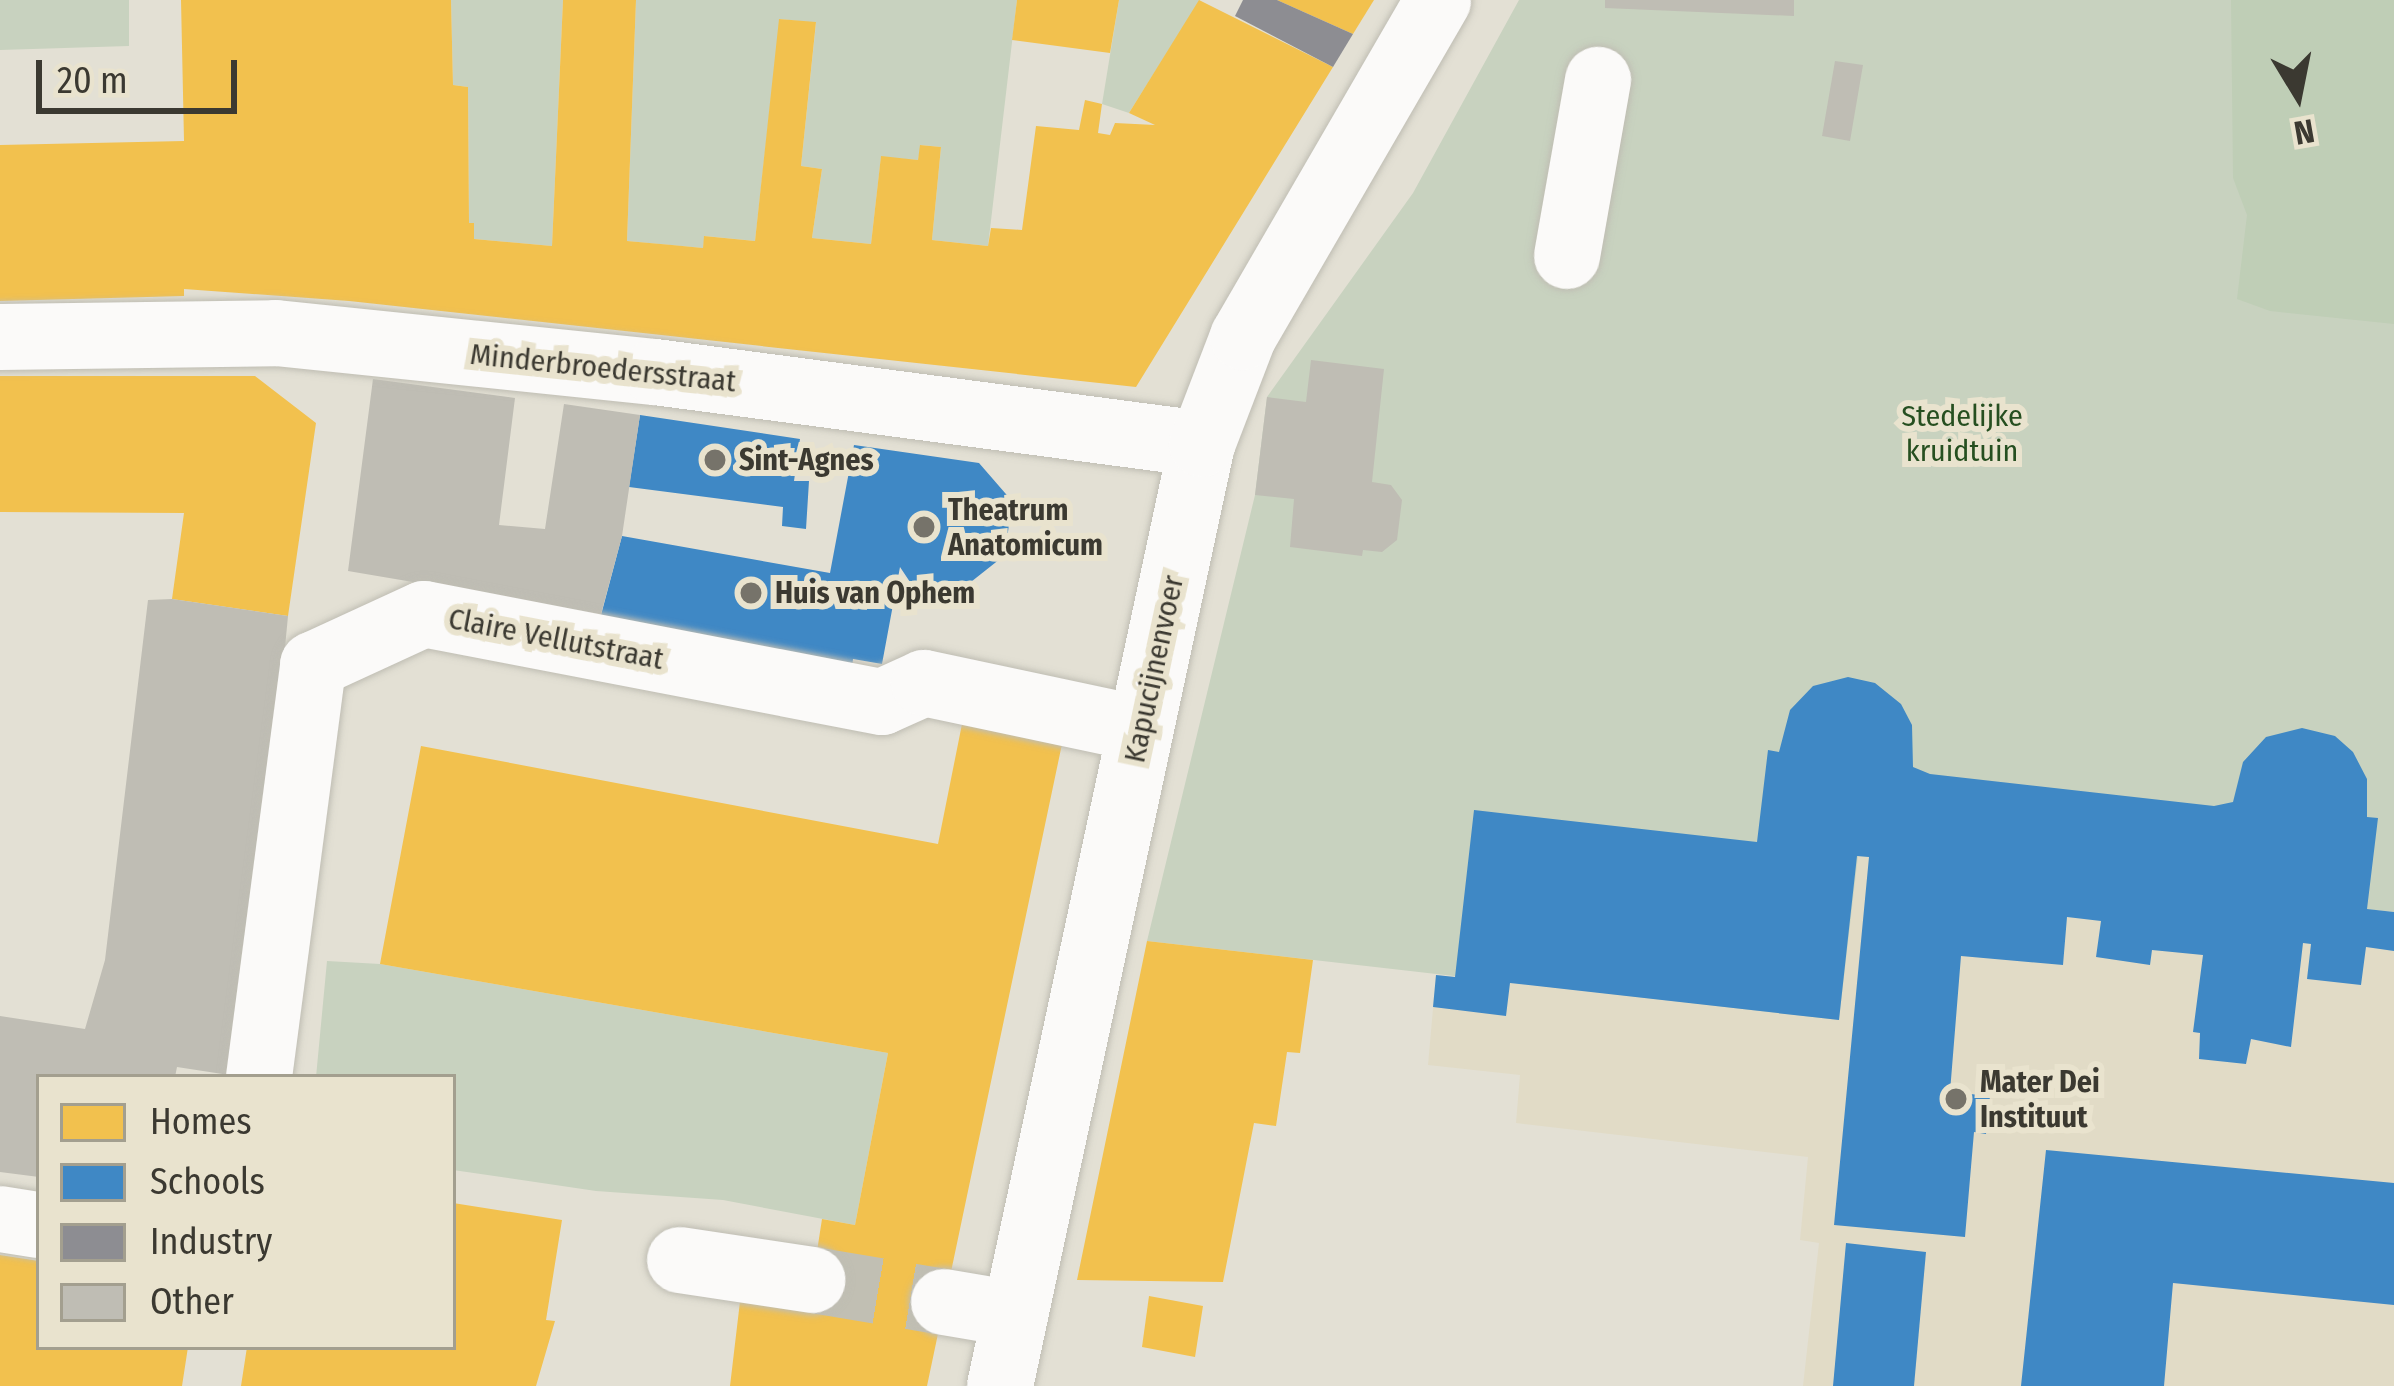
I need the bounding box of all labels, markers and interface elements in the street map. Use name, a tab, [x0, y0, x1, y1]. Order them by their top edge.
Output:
scale bar	[42, 36, 243, 110]
north arrow	[2238, 36, 2358, 156]
text: 20 m	[57, 59, 128, 103]
text: N	[2291, 110, 2317, 153]
street label: Minderbroedersstraat	[468, 336, 738, 400]
park label: Stedelijke kruidtuin	[1901, 398, 2023, 468]
place label: Sint-Agnes	[739, 442, 874, 478]
marker: Sint-Agnes	[702, 447, 728, 473]
place label: Theatrum Anatomicum	[948, 492, 1103, 562]
marker: Theatrum Anatomicum	[911, 514, 937, 540]
street label: Kapucijnenvoer	[1117, 572, 1191, 766]
place label: Huis van Ophem	[775, 575, 975, 611]
marker: Huis van Ophem	[738, 580, 764, 606]
street label: Claire Vellutstraat	[445, 600, 667, 678]
place label: Mater Dei Instituut	[1980, 1064, 2100, 1134]
legend	[36, 1074, 456, 1350]
marker: Mater Dei Instituut	[1943, 1086, 1969, 1112]
text: Homes	[150, 1100, 252, 1144]
text: Schools	[150, 1160, 265, 1204]
text: Industry	[150, 1220, 272, 1264]
text: Other	[150, 1280, 234, 1324]

